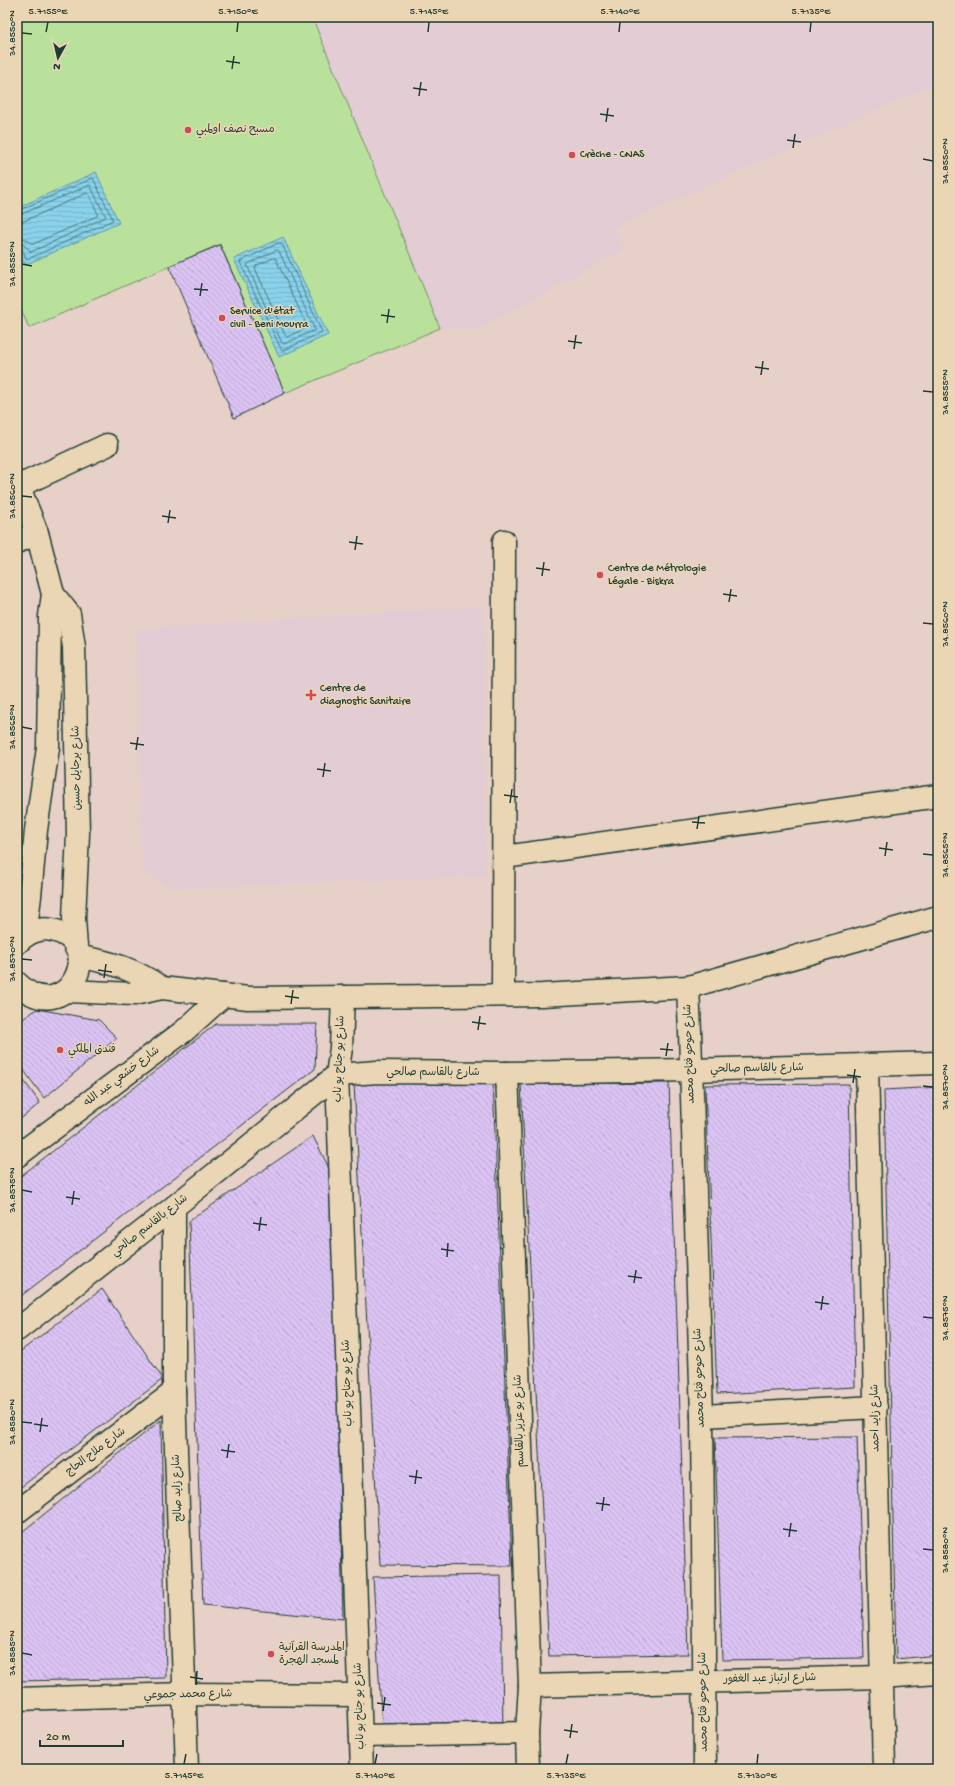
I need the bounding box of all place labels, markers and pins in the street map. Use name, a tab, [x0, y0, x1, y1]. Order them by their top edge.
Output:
place label: مسبح نصف اولمبي	[196, 123, 275, 139]
marker: مسبح نصف اولمبي	[183, 125, 193, 135]
place label: Crèche - CNAS	[580, 149, 645, 161]
marker: Crèche - CNAS	[567, 150, 577, 160]
place label: Service d'état civil - Beni Mourra	[230, 306, 309, 331]
marker: Service d'état civil - Beni Mourra	[217, 313, 227, 323]
place label: Centre de Métrologie Légale - Biskra	[608, 563, 706, 588]
marker: Centre de Métrologie Légale - Biskra	[595, 570, 605, 580]
place label: Centre de diagnostic Sanitaire	[320, 683, 411, 708]
marker: Centre de diagnostic Sanitaire	[305, 689, 317, 701]
place label: فندق الملكي	[68, 1043, 116, 1059]
marker: فندق الملكي	[55, 1045, 65, 1055]
place label: المدرسة القرآنية لمسجد الهجرة	[279, 1640, 345, 1667]
marker: المدرسة القرآنية لمسجد الهجرة	[266, 1649, 276, 1659]

